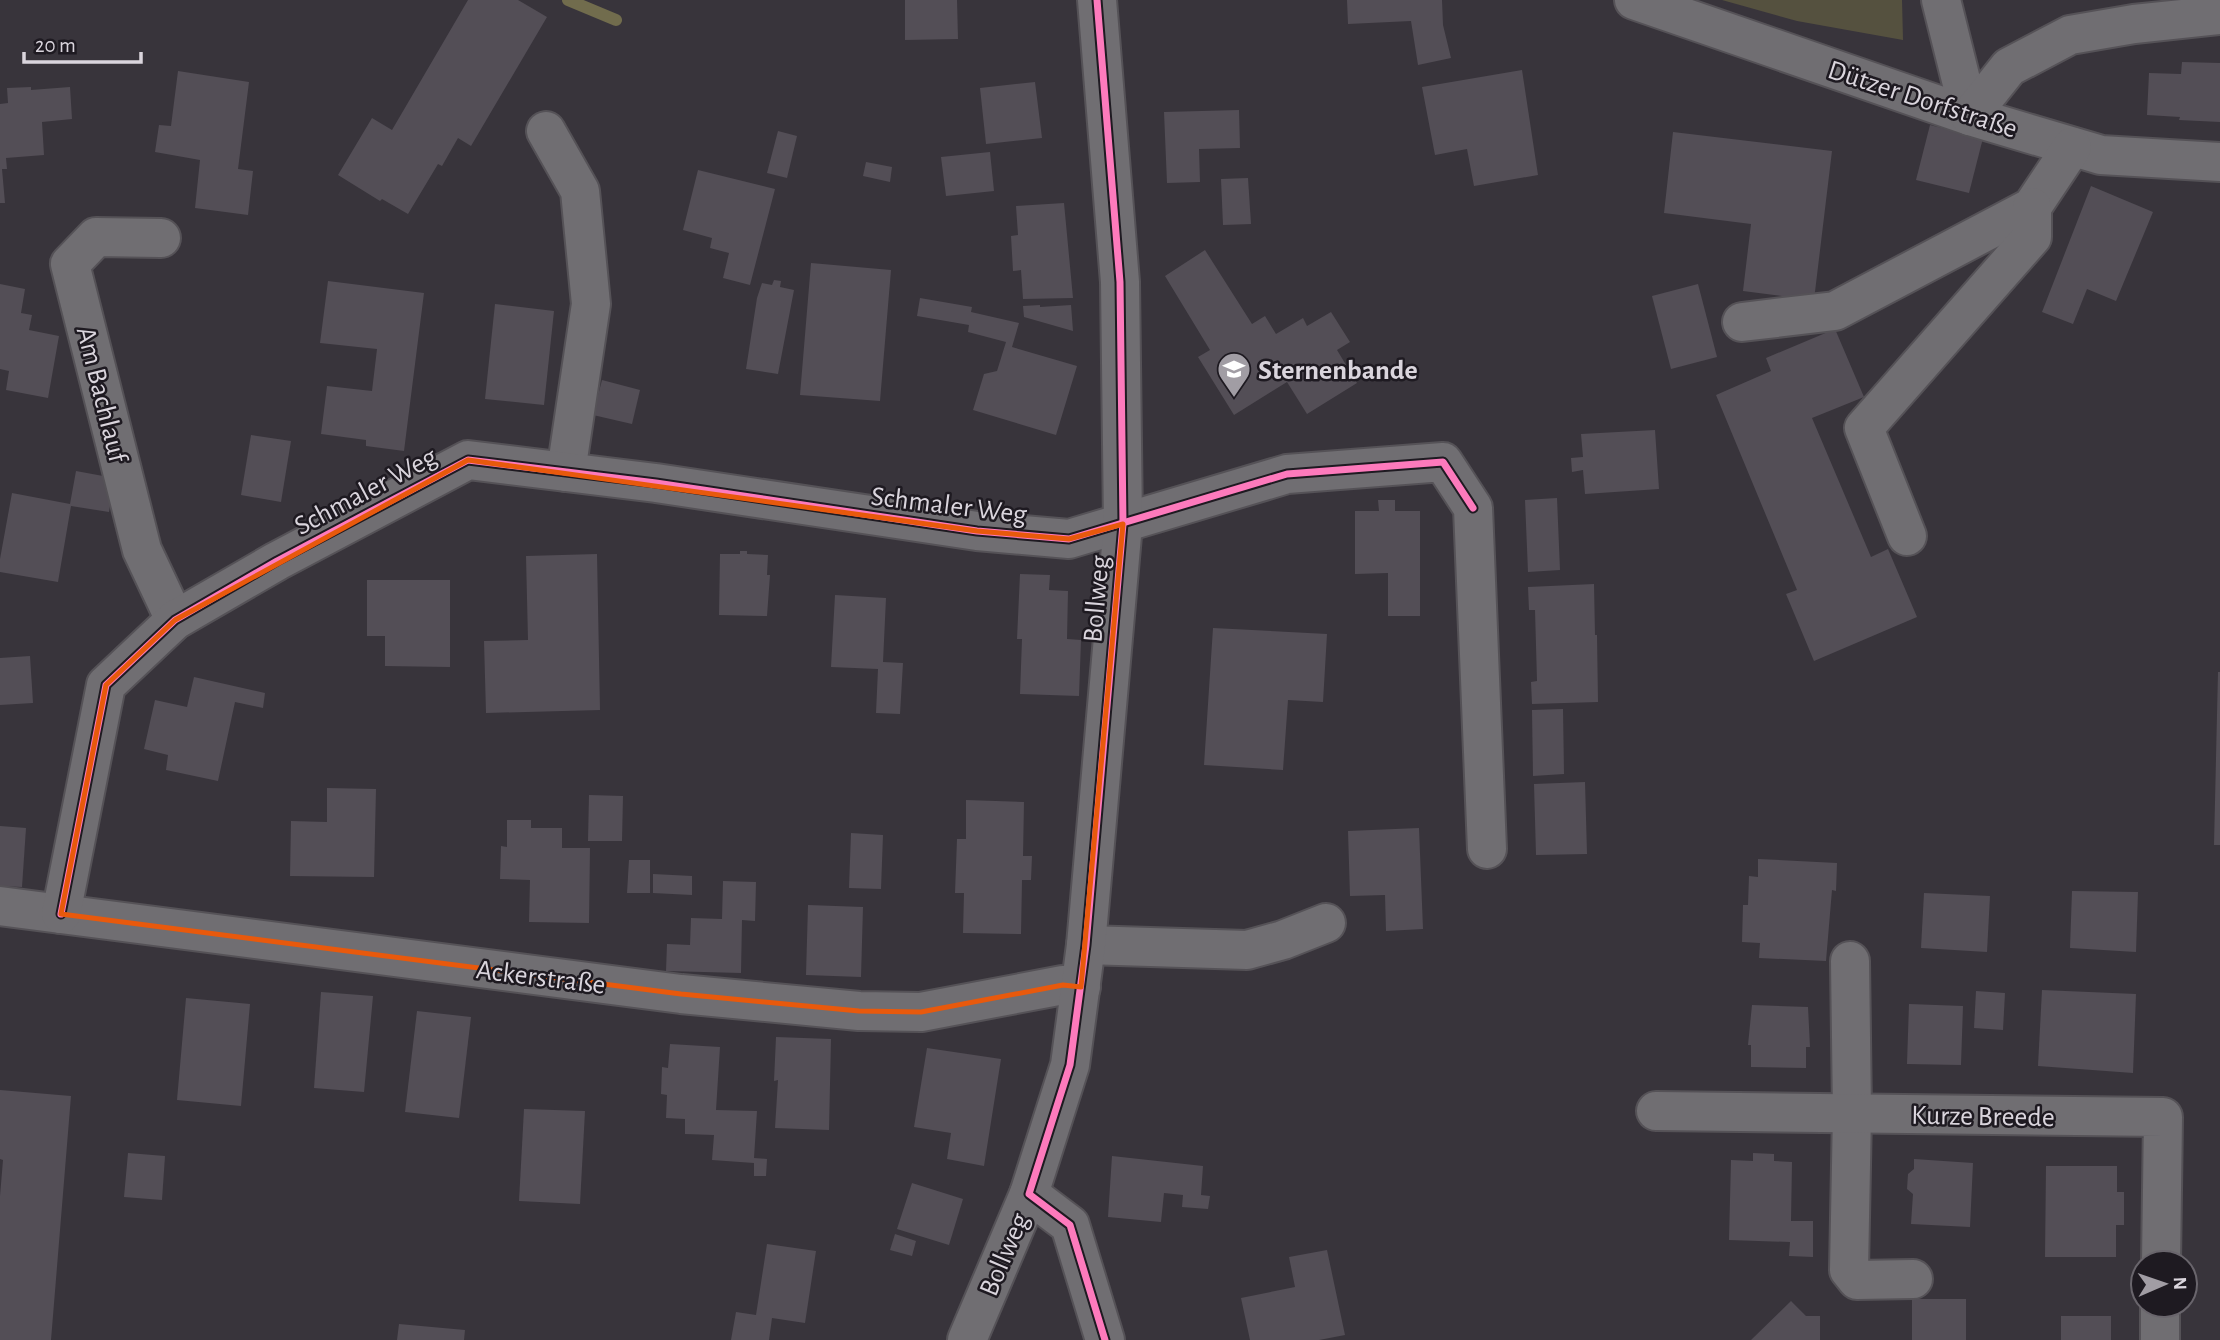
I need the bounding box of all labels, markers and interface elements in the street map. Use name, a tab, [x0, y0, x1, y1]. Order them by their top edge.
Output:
scale bar	[24, 21, 142, 65]
text: 20 m	[35, 35, 76, 56]
street label: Dützer Dorfstraße	[1824, 56, 2021, 144]
street label: Am Bachlauf	[71, 324, 132, 467]
school or university icon: Sternenbande	[1215, 350, 1253, 399]
place label: Sternenbande	[1258, 357, 1418, 385]
street label: Schmaler Weg	[290, 442, 442, 541]
street label: Schmaler Weg	[869, 483, 1029, 529]
street label: Bollweg	[1079, 554, 1115, 644]
street label: Ackerstraße	[474, 956, 607, 1000]
street label: Kurze Breede	[1911, 1102, 2055, 1132]
street label: Bollweg	[975, 1209, 1035, 1300]
north arrow	[2129, 1249, 2199, 1319]
text: N	[2170, 1277, 2189, 1290]

